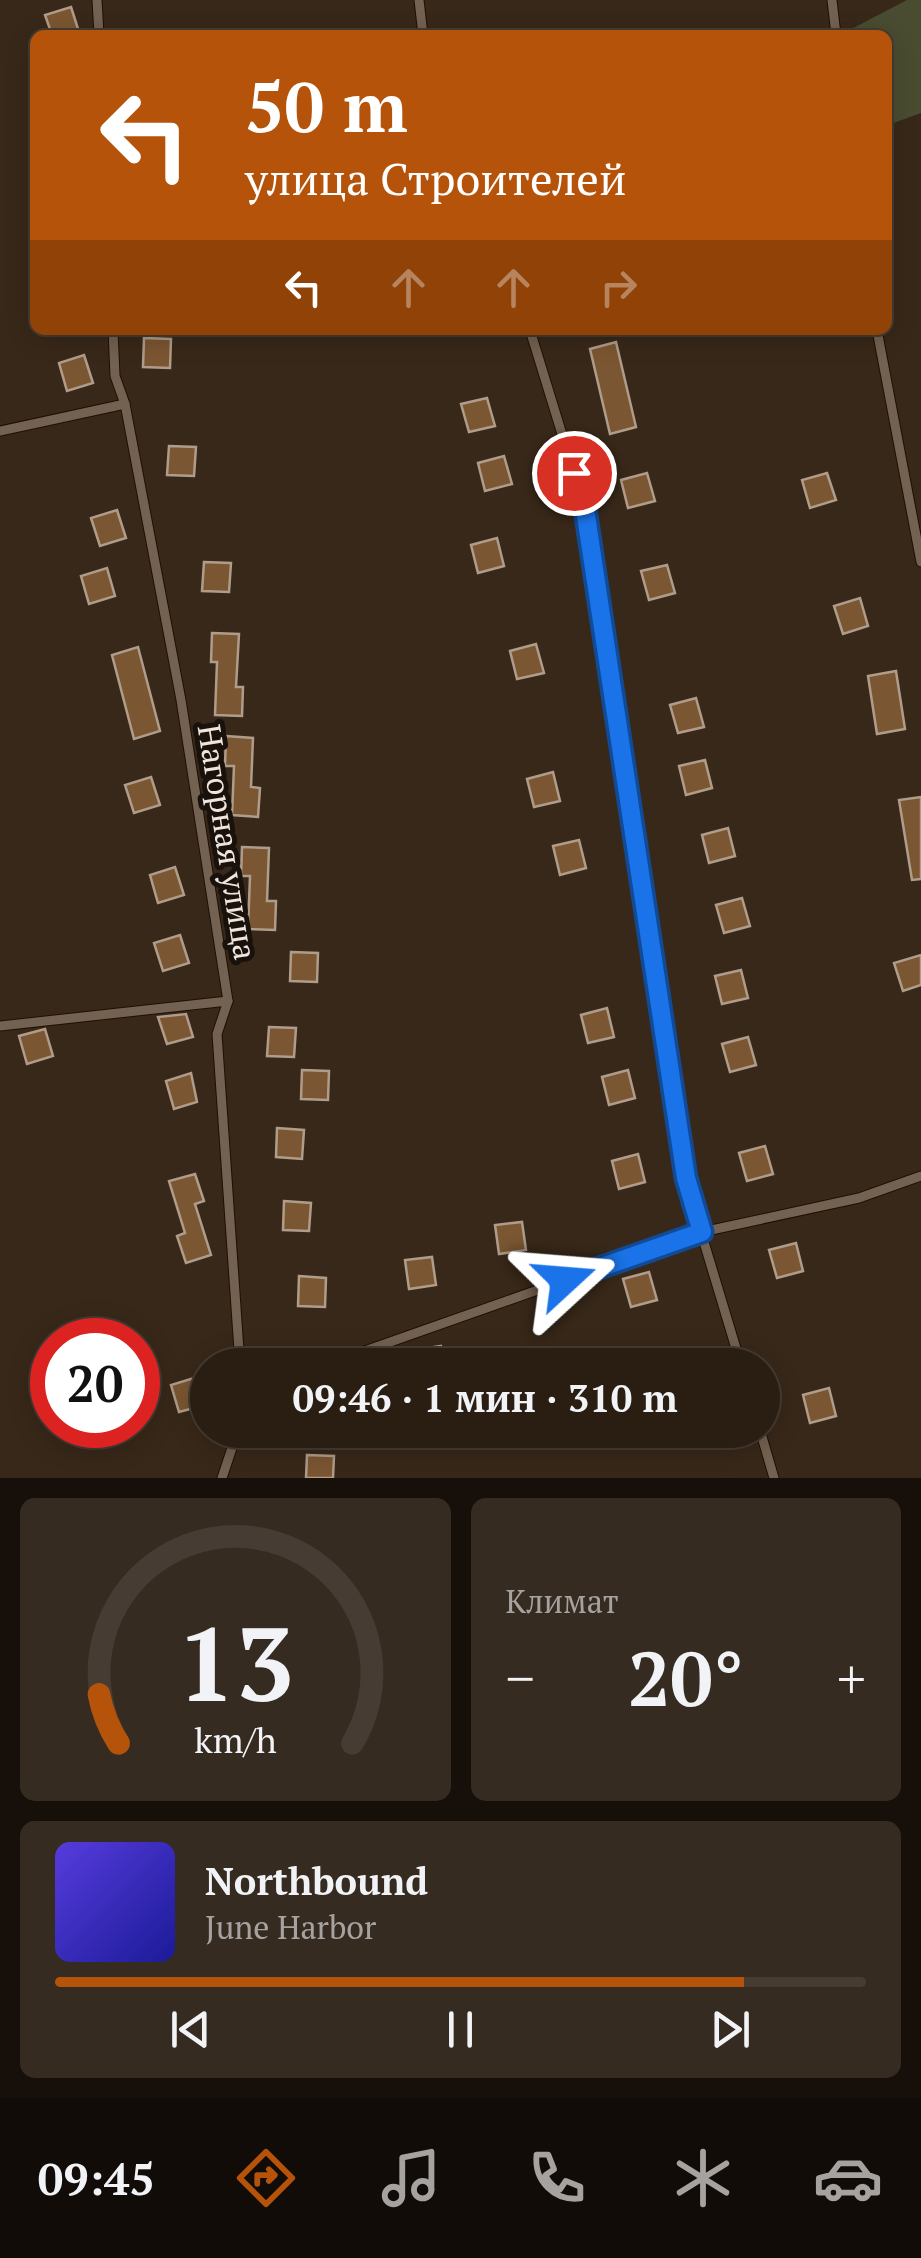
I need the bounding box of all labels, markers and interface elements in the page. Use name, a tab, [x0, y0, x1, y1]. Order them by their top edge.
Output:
text: 50 m	[245, 59, 408, 152]
icon: left	[80, 70, 210, 200]
text: улица Строителей	[245, 148, 627, 208]
icon: left	[276, 260, 331, 315]
icon: ahead	[381, 260, 436, 315]
icon: ahead	[486, 260, 541, 315]
icon: right	[591, 260, 646, 315]
pin	[532, 431, 617, 516]
icon: arrive	[547, 446, 602, 501]
street label: Нагорная улица	[189, 721, 267, 963]
position arrow	[513, 1228, 617, 1332]
speed limit sign: 20	[30, 1318, 160, 1448]
text: 09:46 · 1 мин · 310 m	[292, 1373, 678, 1423]
text: Климат	[506, 1580, 619, 1622]
text: 13	[176, 1593, 294, 1731]
text: 20°	[628, 1628, 744, 1727]
text: −	[506, 1641, 535, 1714]
text: +	[837, 1641, 866, 1714]
text: km/h	[194, 1716, 277, 1763]
text: Northbound	[205, 1856, 428, 1906]
text: June Harbor	[205, 1906, 376, 1948]
icon: previous	[163, 2002, 218, 2057]
icon: pause	[433, 2002, 488, 2057]
icon: next	[703, 2002, 758, 2057]
icon: directions	[231, 2143, 301, 2213]
icon: music	[376, 2143, 446, 2213]
icon: phone	[522, 2143, 592, 2213]
icon: climate	[668, 2143, 738, 2213]
icon: car	[813, 2143, 883, 2213]
text: 09:45	[38, 2148, 155, 2208]

